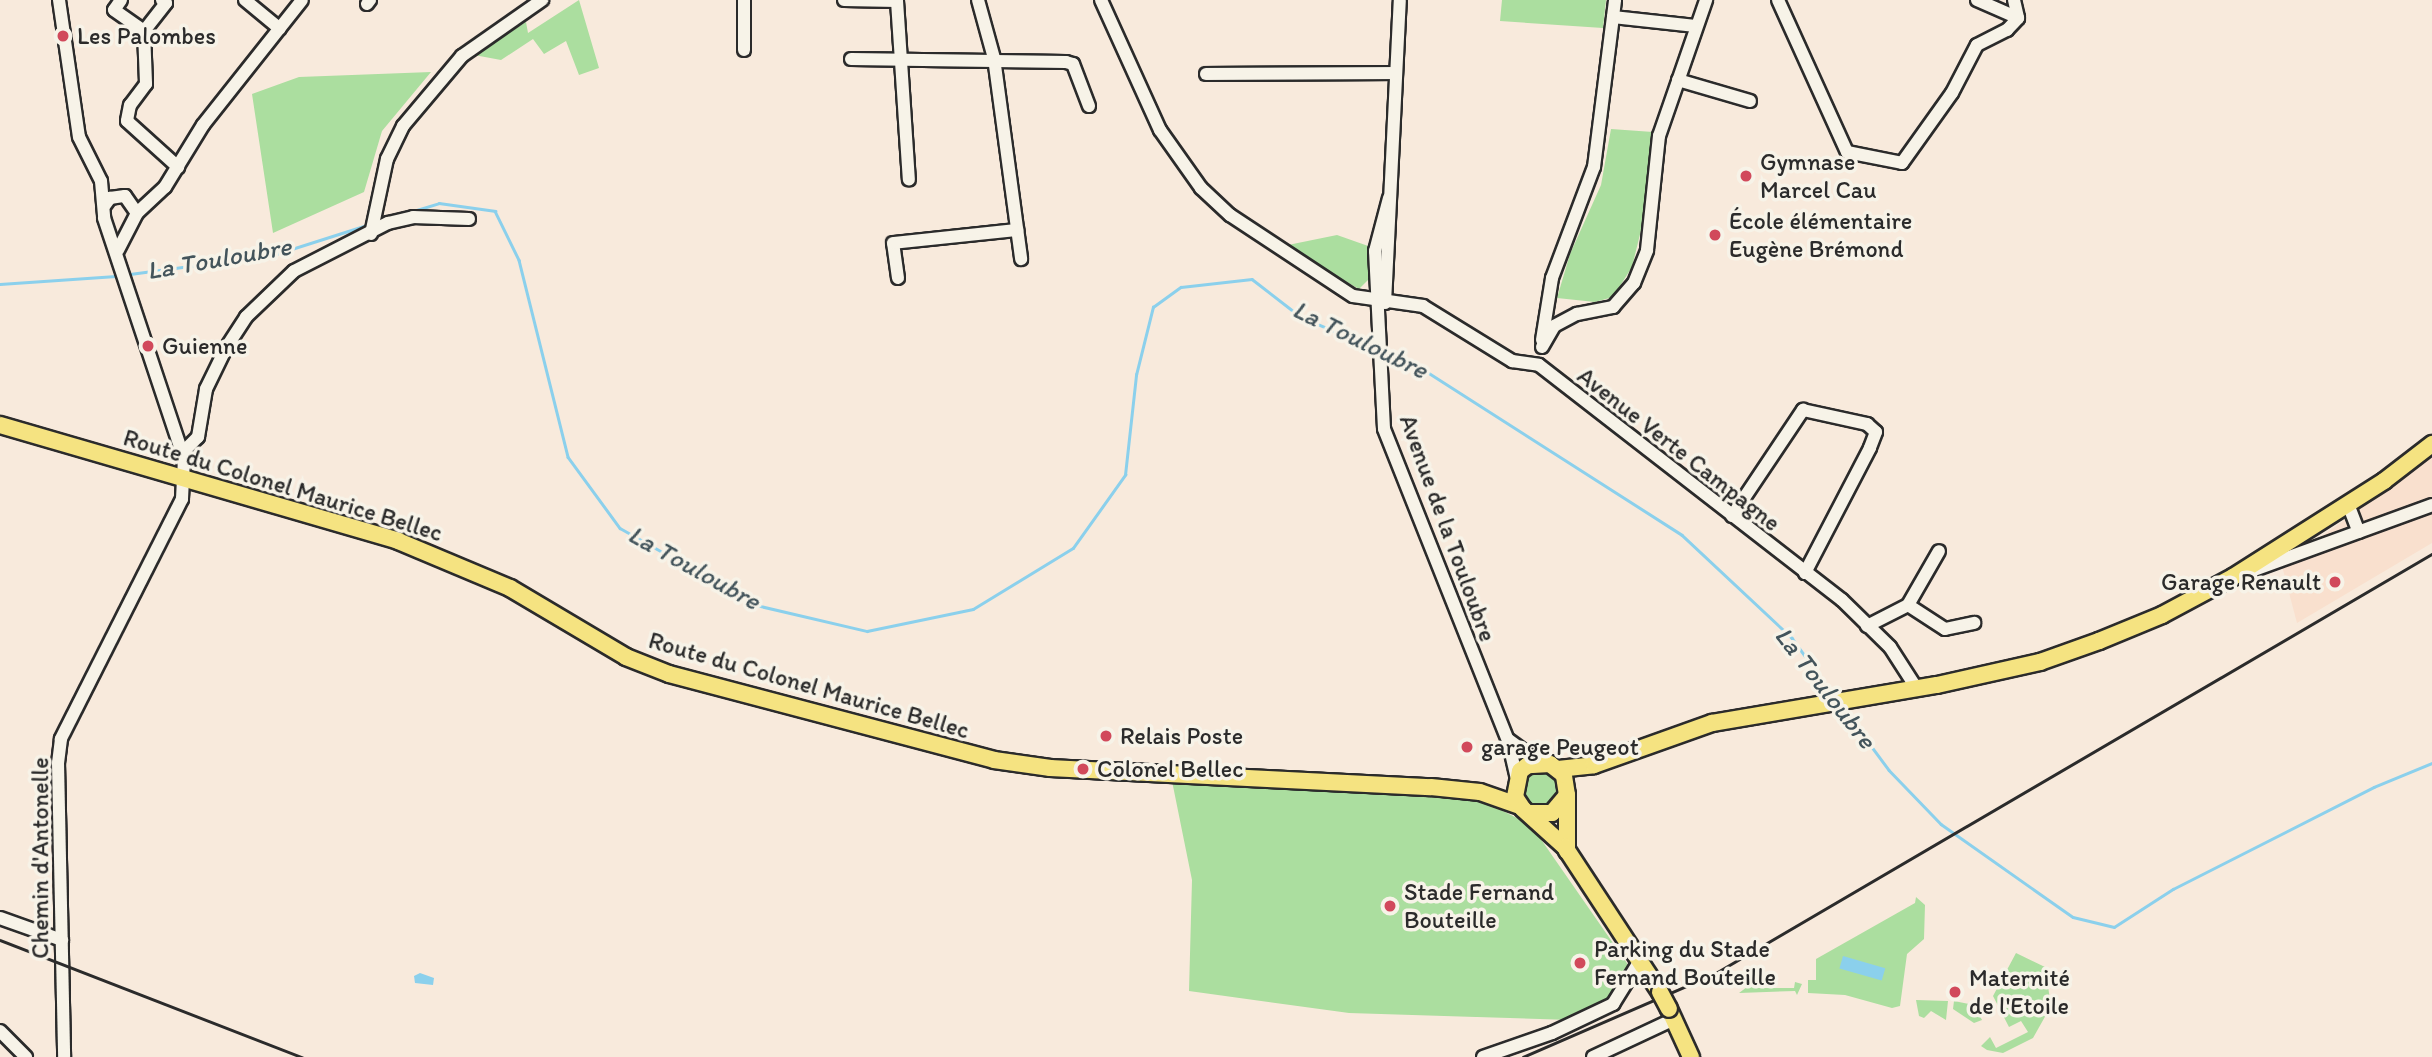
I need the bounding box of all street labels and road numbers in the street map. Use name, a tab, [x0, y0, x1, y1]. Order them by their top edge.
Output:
street label: Avenue Verte Campagne	[1572, 361, 1786, 537]
street label: Avenue de la Touloubre	[1394, 412, 1502, 644]
street label: Route du Colonel Maurice Bellec	[120, 423, 446, 547]
street label: Route du Colonel Maurice Bellec	[645, 625, 973, 745]
street label: Chemin d'Antonelle	[26, 757, 54, 959]

